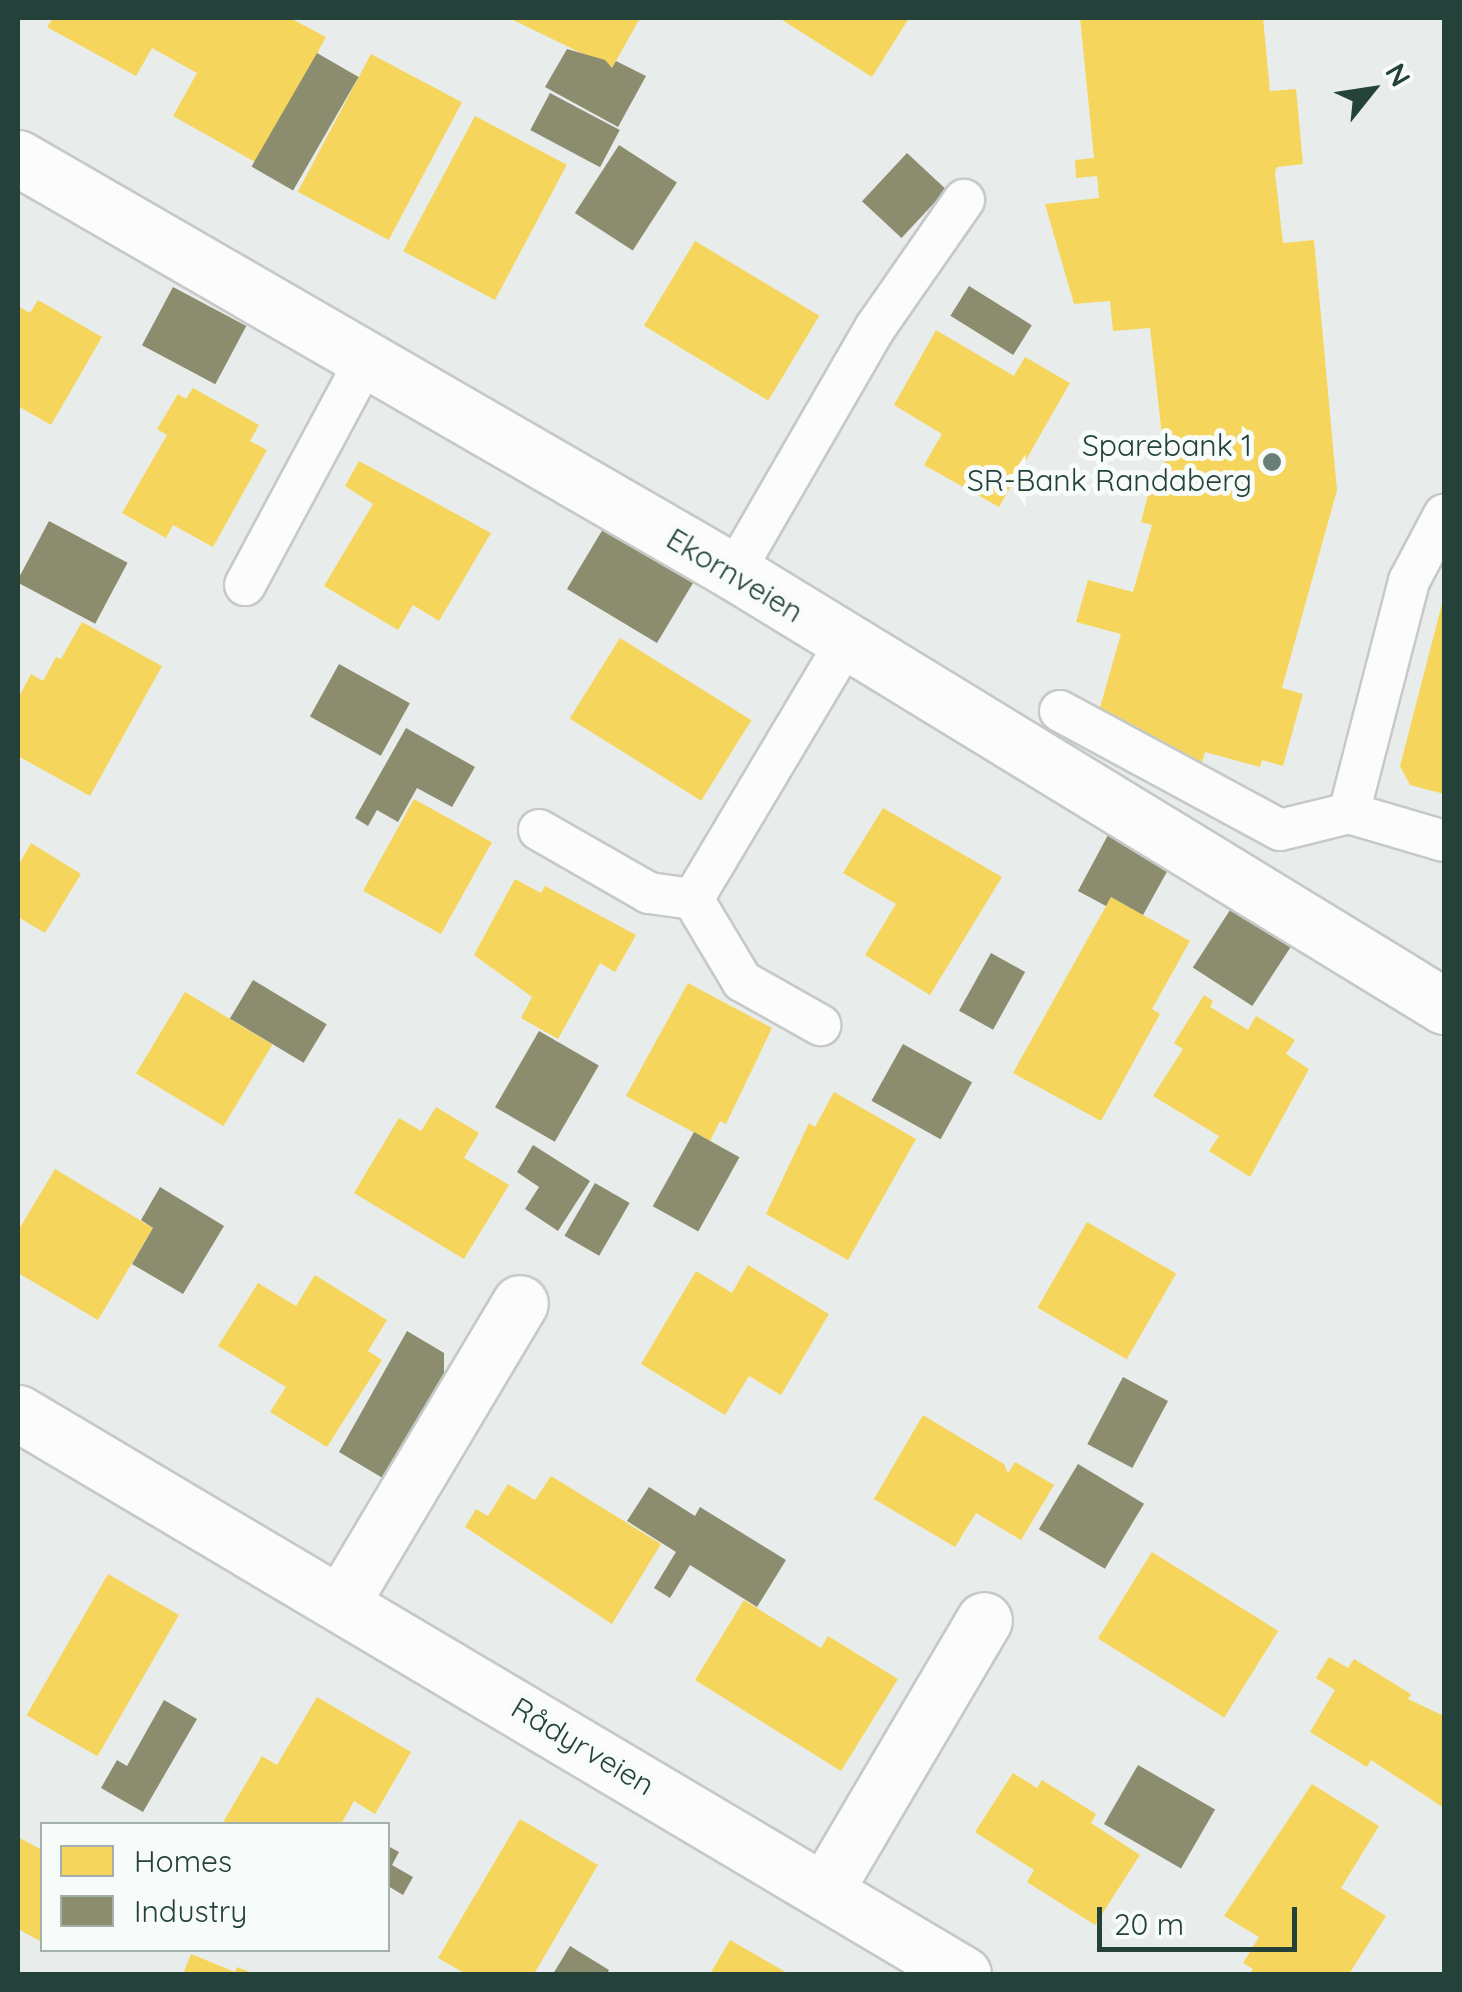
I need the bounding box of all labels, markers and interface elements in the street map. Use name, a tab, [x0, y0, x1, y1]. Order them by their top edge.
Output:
north arrow	[1322, 40, 1422, 140]
text: N	[1378, 57, 1419, 92]
place label: Sparebank 1 SR-Bank Randaberg	[967, 427, 1252, 498]
marker: Sparebank 1 SR-Bank Randaberg	[1261, 451, 1283, 473]
street label: Ekornveien	[660, 520, 810, 630]
street label: Rådyrveien	[505, 1689, 661, 1803]
legend	[40, 1822, 390, 1952]
text: Homes	[134, 1842, 232, 1880]
scale bar	[1102, 1887, 1302, 1949]
text: Industry	[134, 1892, 247, 1930]
text: 20 m	[1114, 1905, 1184, 1943]

